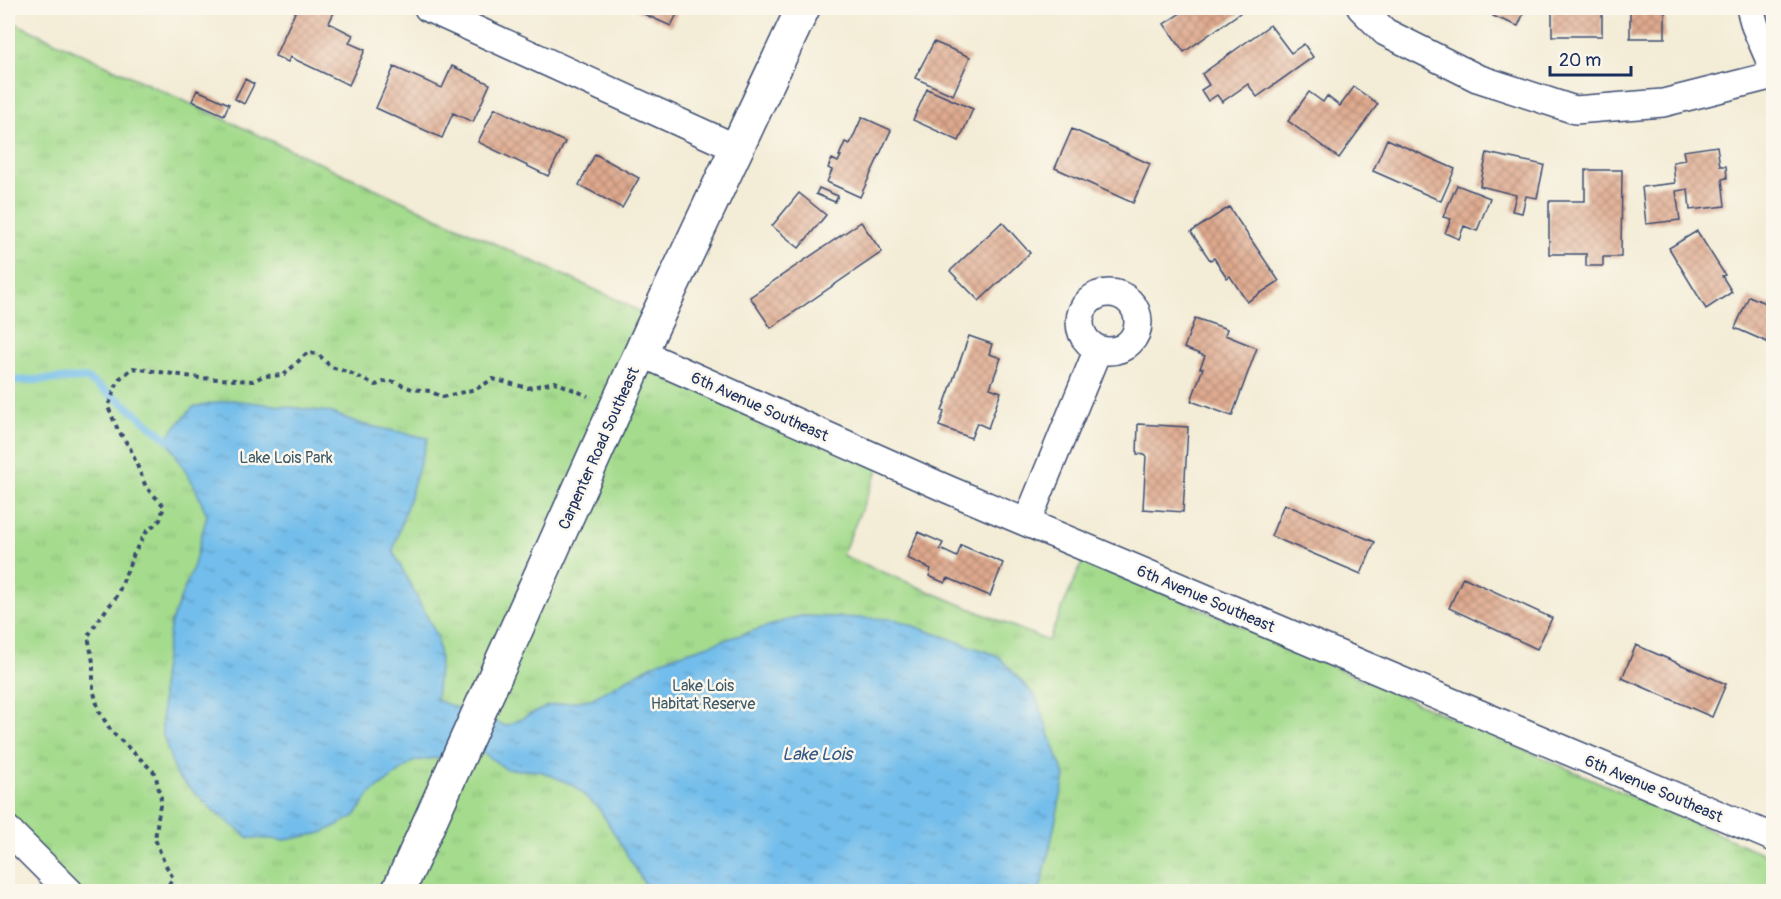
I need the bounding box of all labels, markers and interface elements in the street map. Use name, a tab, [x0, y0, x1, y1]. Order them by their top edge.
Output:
scale bar	[1550, 39, 1631, 77]
text: 20 m	[1559, 49, 1601, 72]
street label: Carpenter Road Southeast	[554, 363, 644, 533]
street label: 6th Avenue Southeast	[688, 368, 832, 446]
park label: Lake Lois Park	[239, 448, 333, 468]
street label: 6th Avenue Southeast	[1133, 561, 1278, 637]
park label: Lake Lois Habitat Reserve	[651, 676, 755, 714]
water label: Lake Lois	[782, 743, 854, 766]
street label: 6th Avenue Southeast	[1581, 751, 1726, 827]

